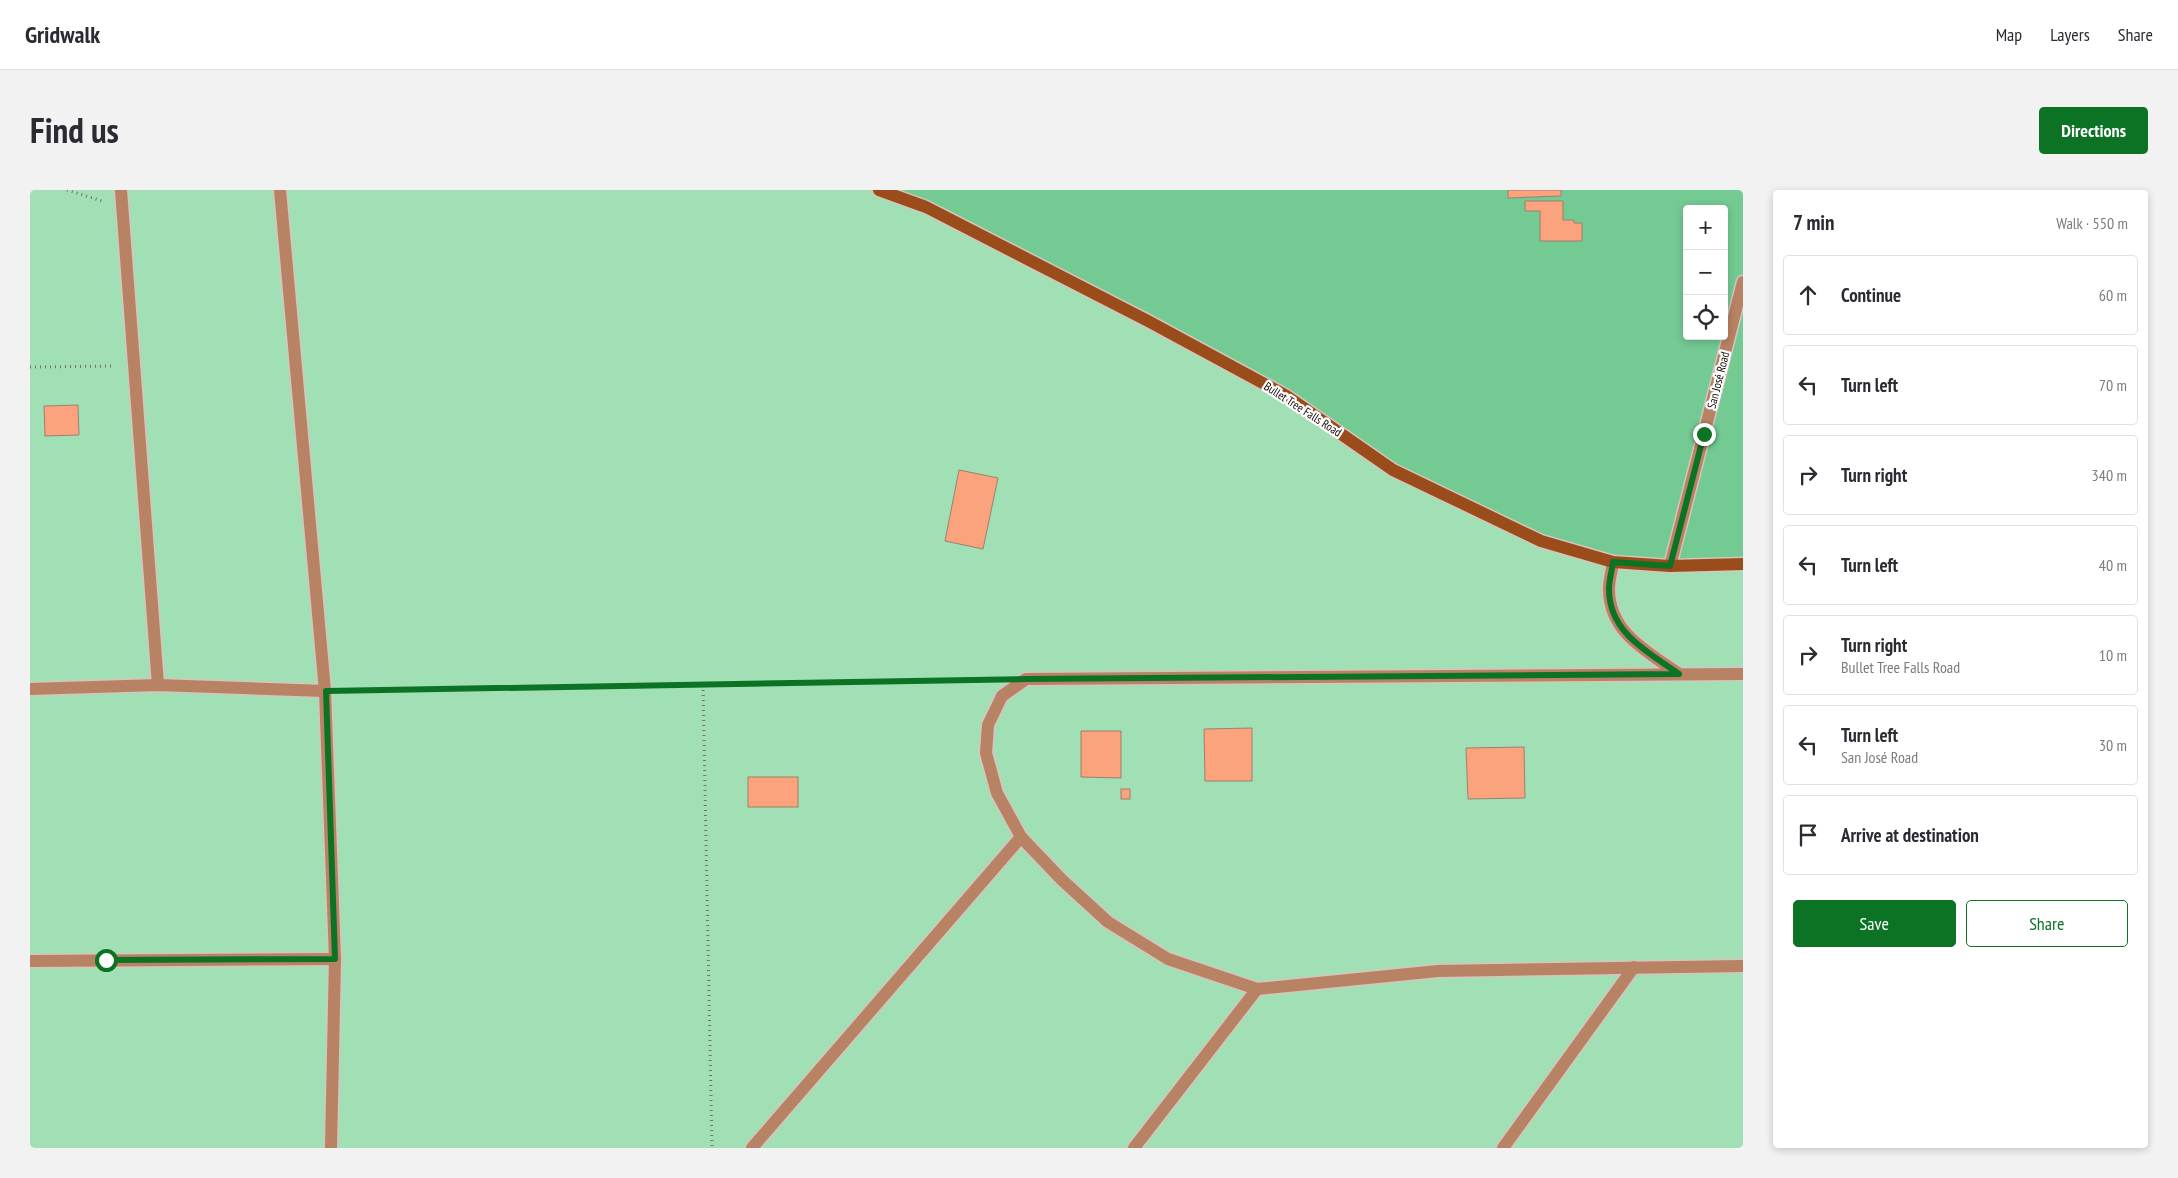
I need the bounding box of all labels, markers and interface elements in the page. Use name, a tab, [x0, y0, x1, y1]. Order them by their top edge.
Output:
text: Gridwalk	[25, 19, 100, 50]
text: Map	[1996, 23, 2022, 46]
text: Layers	[2050, 23, 2090, 46]
text: Share	[2118, 23, 2153, 46]
text: Find us	[30, 107, 119, 153]
button: Directions	[2039, 107, 2148, 154]
map controls	[1683, 205, 1728, 340]
button: +	[1683, 205, 1728, 250]
text: 7 min	[1793, 209, 1835, 236]
text: Walk · 550 m	[2056, 213, 2128, 233]
button: −	[1683, 250, 1728, 295]
icon: ahead	[1794, 281, 1822, 309]
text: Continue	[1841, 283, 1901, 307]
text: 60 m	[2099, 285, 2127, 305]
button: locate	[1683, 295, 1728, 340]
street label: San José Road	[1704, 350, 1732, 410]
icon: left	[1794, 371, 1822, 399]
text: Turn left	[1841, 373, 1898, 397]
text: 70 m	[2099, 375, 2127, 395]
street label: Bullet Tree Falls Road	[1261, 378, 1345, 440]
route end	[1693, 423, 1716, 446]
icon: right	[1794, 461, 1822, 489]
text: Turn right	[1841, 463, 1907, 487]
text: 340 m	[2092, 465, 2127, 485]
icon: left	[1794, 551, 1822, 579]
text: Turn left	[1841, 553, 1898, 577]
text: 40 m	[2099, 555, 2127, 575]
text: Turn right	[1841, 633, 1907, 657]
icon: right	[1794, 641, 1822, 669]
text: 10 m	[2099, 645, 2127, 665]
text: Bullet Tree Falls Road	[1841, 657, 1960, 677]
text: Turn left	[1841, 723, 1898, 747]
icon: left	[1794, 731, 1822, 759]
text: 30 m	[2099, 735, 2127, 755]
text: San José Road	[1841, 747, 1918, 767]
icon: arrive	[1794, 821, 1822, 849]
text: Arrive at destination	[1841, 823, 1979, 847]
button: Save	[1793, 900, 1956, 947]
button: Share	[1966, 900, 2128, 947]
route start	[95, 949, 118, 972]

